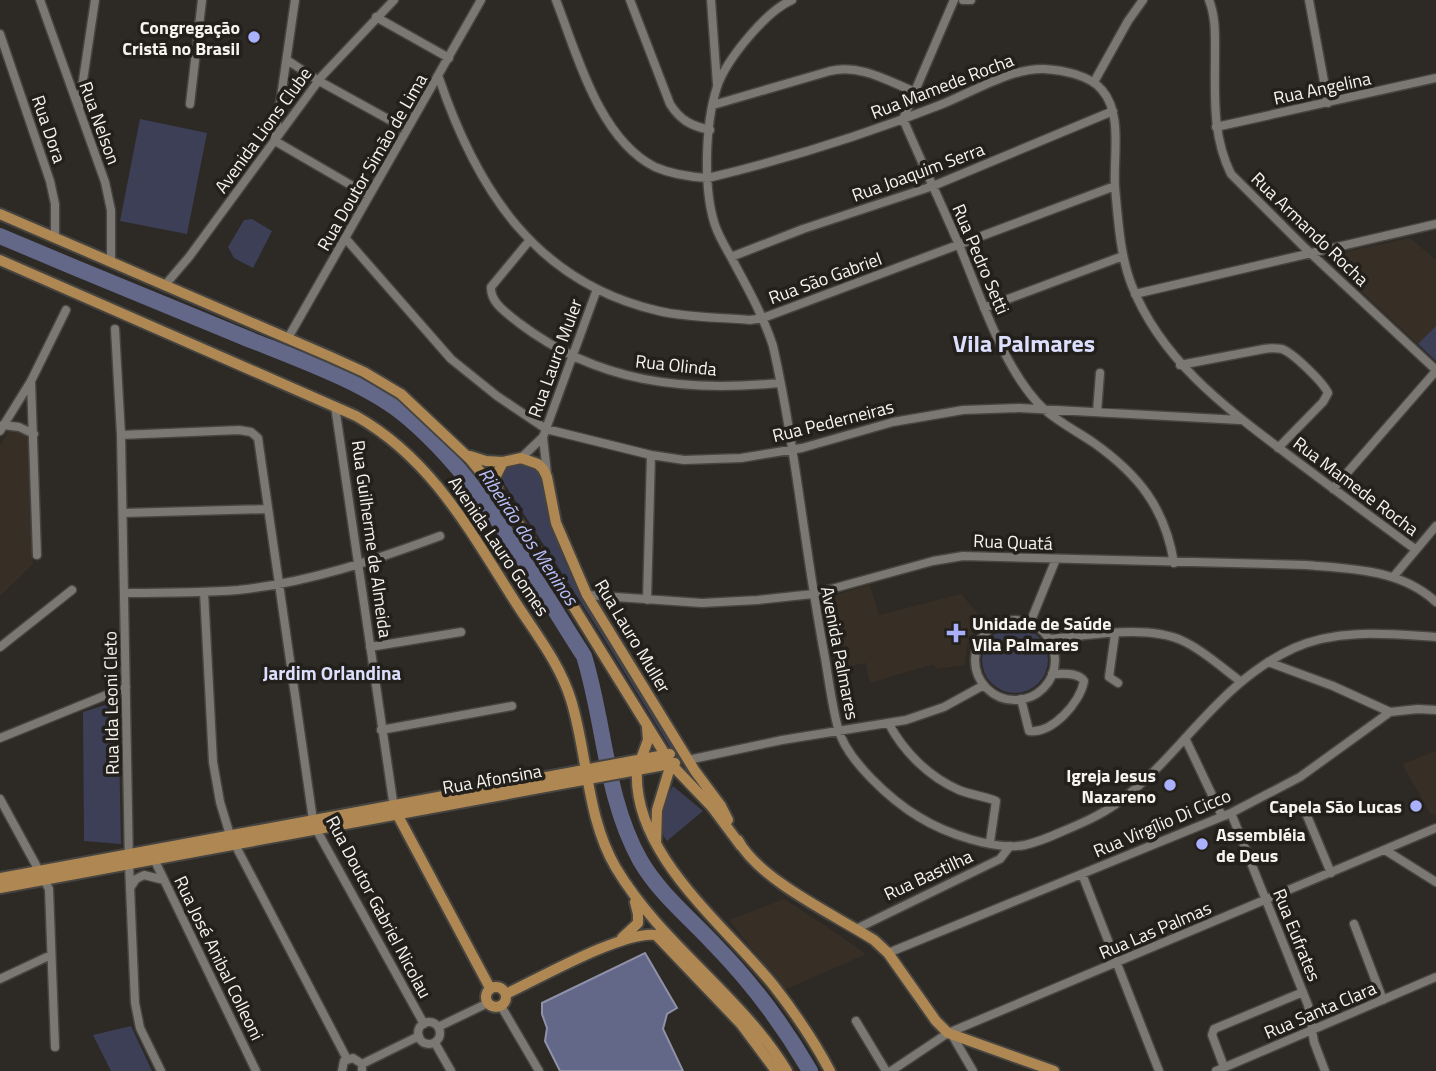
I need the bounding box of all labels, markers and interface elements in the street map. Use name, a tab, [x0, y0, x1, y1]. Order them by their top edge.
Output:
place label: Congregação Cristã no Brasil	[122, 14, 240, 62]
marker: Congregação Cristã no Brasil	[246, 29, 262, 45]
street label: Rua Mamede Rocha	[866, 46, 1018, 126]
street label: Avenida Lions Clube	[208, 61, 318, 199]
street label: Rua Angelina	[1271, 64, 1373, 112]
street label: Rua Doutor Simão de Lima	[310, 68, 434, 256]
street label: Rua Nelson	[73, 78, 127, 168]
street label: Rua Dora	[25, 92, 73, 166]
street label: Rua Joaquim Serra	[848, 135, 988, 209]
street label: Rua Armando Rocha	[1245, 166, 1375, 292]
street label: Rua Pedro Setti	[946, 200, 1016, 318]
street label: Rua São Gabriel	[765, 245, 885, 311]
street label: Rua Lauro Muler	[521, 295, 589, 421]
district label: Vila Palmares	[953, 325, 1095, 361]
street label: Rua Olinda	[634, 347, 718, 383]
street label: Rua Pederneiras	[769, 393, 897, 449]
street label: Rua Mamede Rocha	[1287, 430, 1425, 542]
street label: Rua Guilherme de Almeida	[345, 438, 399, 640]
water label: Ribeirão dos Meninos	[472, 461, 587, 612]
street label: Avenida Lauro Gomes	[442, 471, 556, 621]
street label: Rua Quatá	[973, 527, 1053, 557]
street label: Rua Lauro Muller	[588, 574, 678, 698]
street label: Avenida Palmares	[814, 584, 866, 722]
place label: Unidade de Saúde Vila Palmares	[972, 610, 1111, 658]
marker: Unidade de Saúde Vila Palmares	[946, 623, 966, 643]
street label: Rua Ida Leoni Cleto	[96, 631, 126, 775]
district label: Jardim Orlandina	[263, 658, 401, 687]
street label: Rua Afonsina	[440, 757, 544, 801]
place label: Igreja Jesus Nazareno	[1066, 762, 1156, 810]
marker: Igreja Jesus Nazareno	[1162, 777, 1178, 793]
street label: Rua Virgílio Di Cicco	[1089, 782, 1235, 864]
place label: Capela São Lucas	[1269, 793, 1402, 820]
marker: Capela São Lucas	[1408, 798, 1424, 814]
street label: Rua Doutor Gabriel Nicolau	[319, 811, 439, 1003]
place label: Assembléia de Deus	[1216, 821, 1306, 869]
marker: Assembléia de Deus	[1194, 836, 1210, 852]
street label: Rua Bastilha	[879, 843, 977, 907]
street label: Rua José Anibal Colleoni	[167, 871, 271, 1045]
street label: Rua Eufrates	[1266, 885, 1328, 985]
street label: Rua Las Palmas	[1095, 894, 1215, 966]
street label: Rua Santa Clara	[1260, 974, 1380, 1046]

